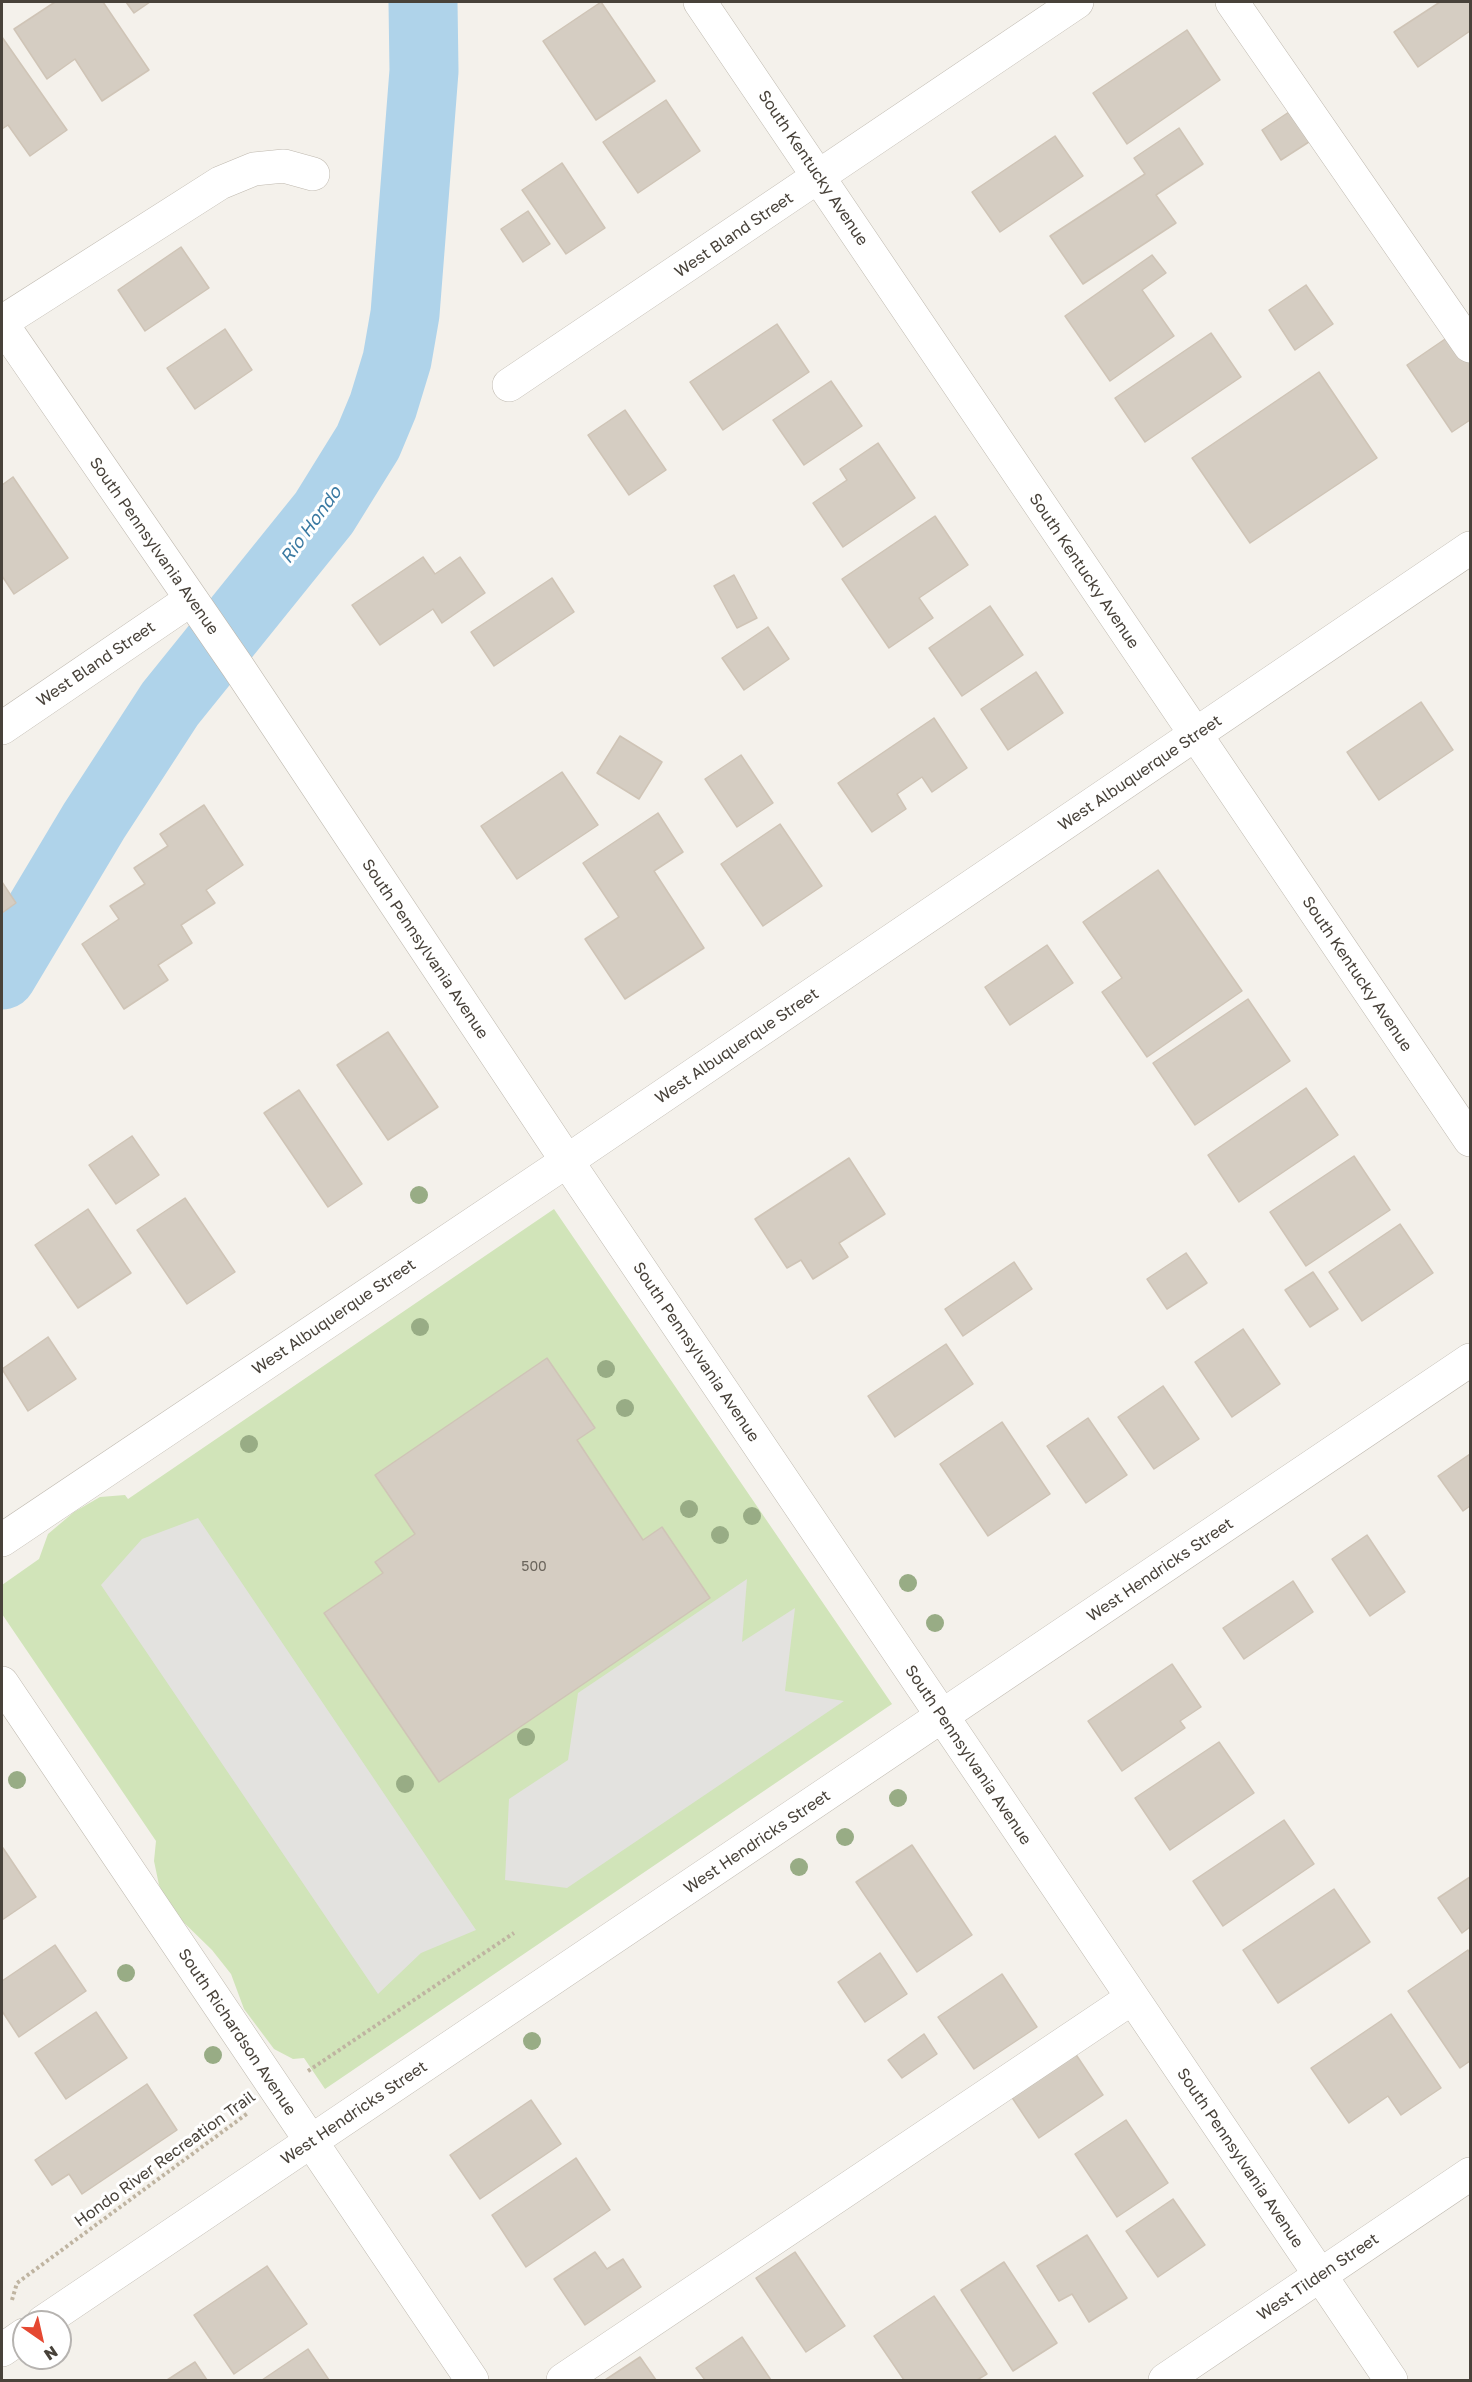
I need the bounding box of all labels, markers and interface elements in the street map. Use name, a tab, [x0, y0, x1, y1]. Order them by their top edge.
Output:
street label: South Kentucky Avenue	[754, 87, 872, 249]
street label: West Bland Street	[671, 188, 797, 282]
street label: South Pennsylvania Avenue	[85, 453, 223, 639]
water label: Rio Hondo	[276, 482, 346, 568]
street label: South Kentucky Avenue	[1025, 490, 1143, 652]
street label: West Bland Street	[33, 617, 159, 711]
street label: West Albuquerque Street	[1055, 711, 1225, 835]
street label: South Pennsylvania Avenue	[358, 856, 492, 1042]
street label: South Kentucky Avenue	[1298, 893, 1416, 1055]
street label: West Albuquerque Street	[652, 984, 822, 1108]
street label: West Albuquerque Street	[249, 1255, 419, 1379]
street label: South Pennsylvania Avenue	[629, 1259, 763, 1445]
street label: West Hendricks Street	[1083, 1514, 1237, 1626]
house number: 500	[521, 1559, 547, 1575]
street label: South Pennsylvania Avenue	[901, 1662, 1035, 1848]
street label: West Hendricks Street	[680, 1786, 834, 1898]
street label: South Richardson Avenue	[174, 1945, 300, 2119]
street label: West Hendricks Street	[277, 2057, 431, 2169]
street label: South Pennsylvania Avenue	[1173, 2065, 1307, 2251]
street label: Hondo River Recreation Trail	[71, 2087, 259, 2231]
street label: West Tilden Street	[1254, 2229, 1382, 2325]
north arrow	[12, 2310, 72, 2370]
text: N	[40, 2342, 62, 2365]

